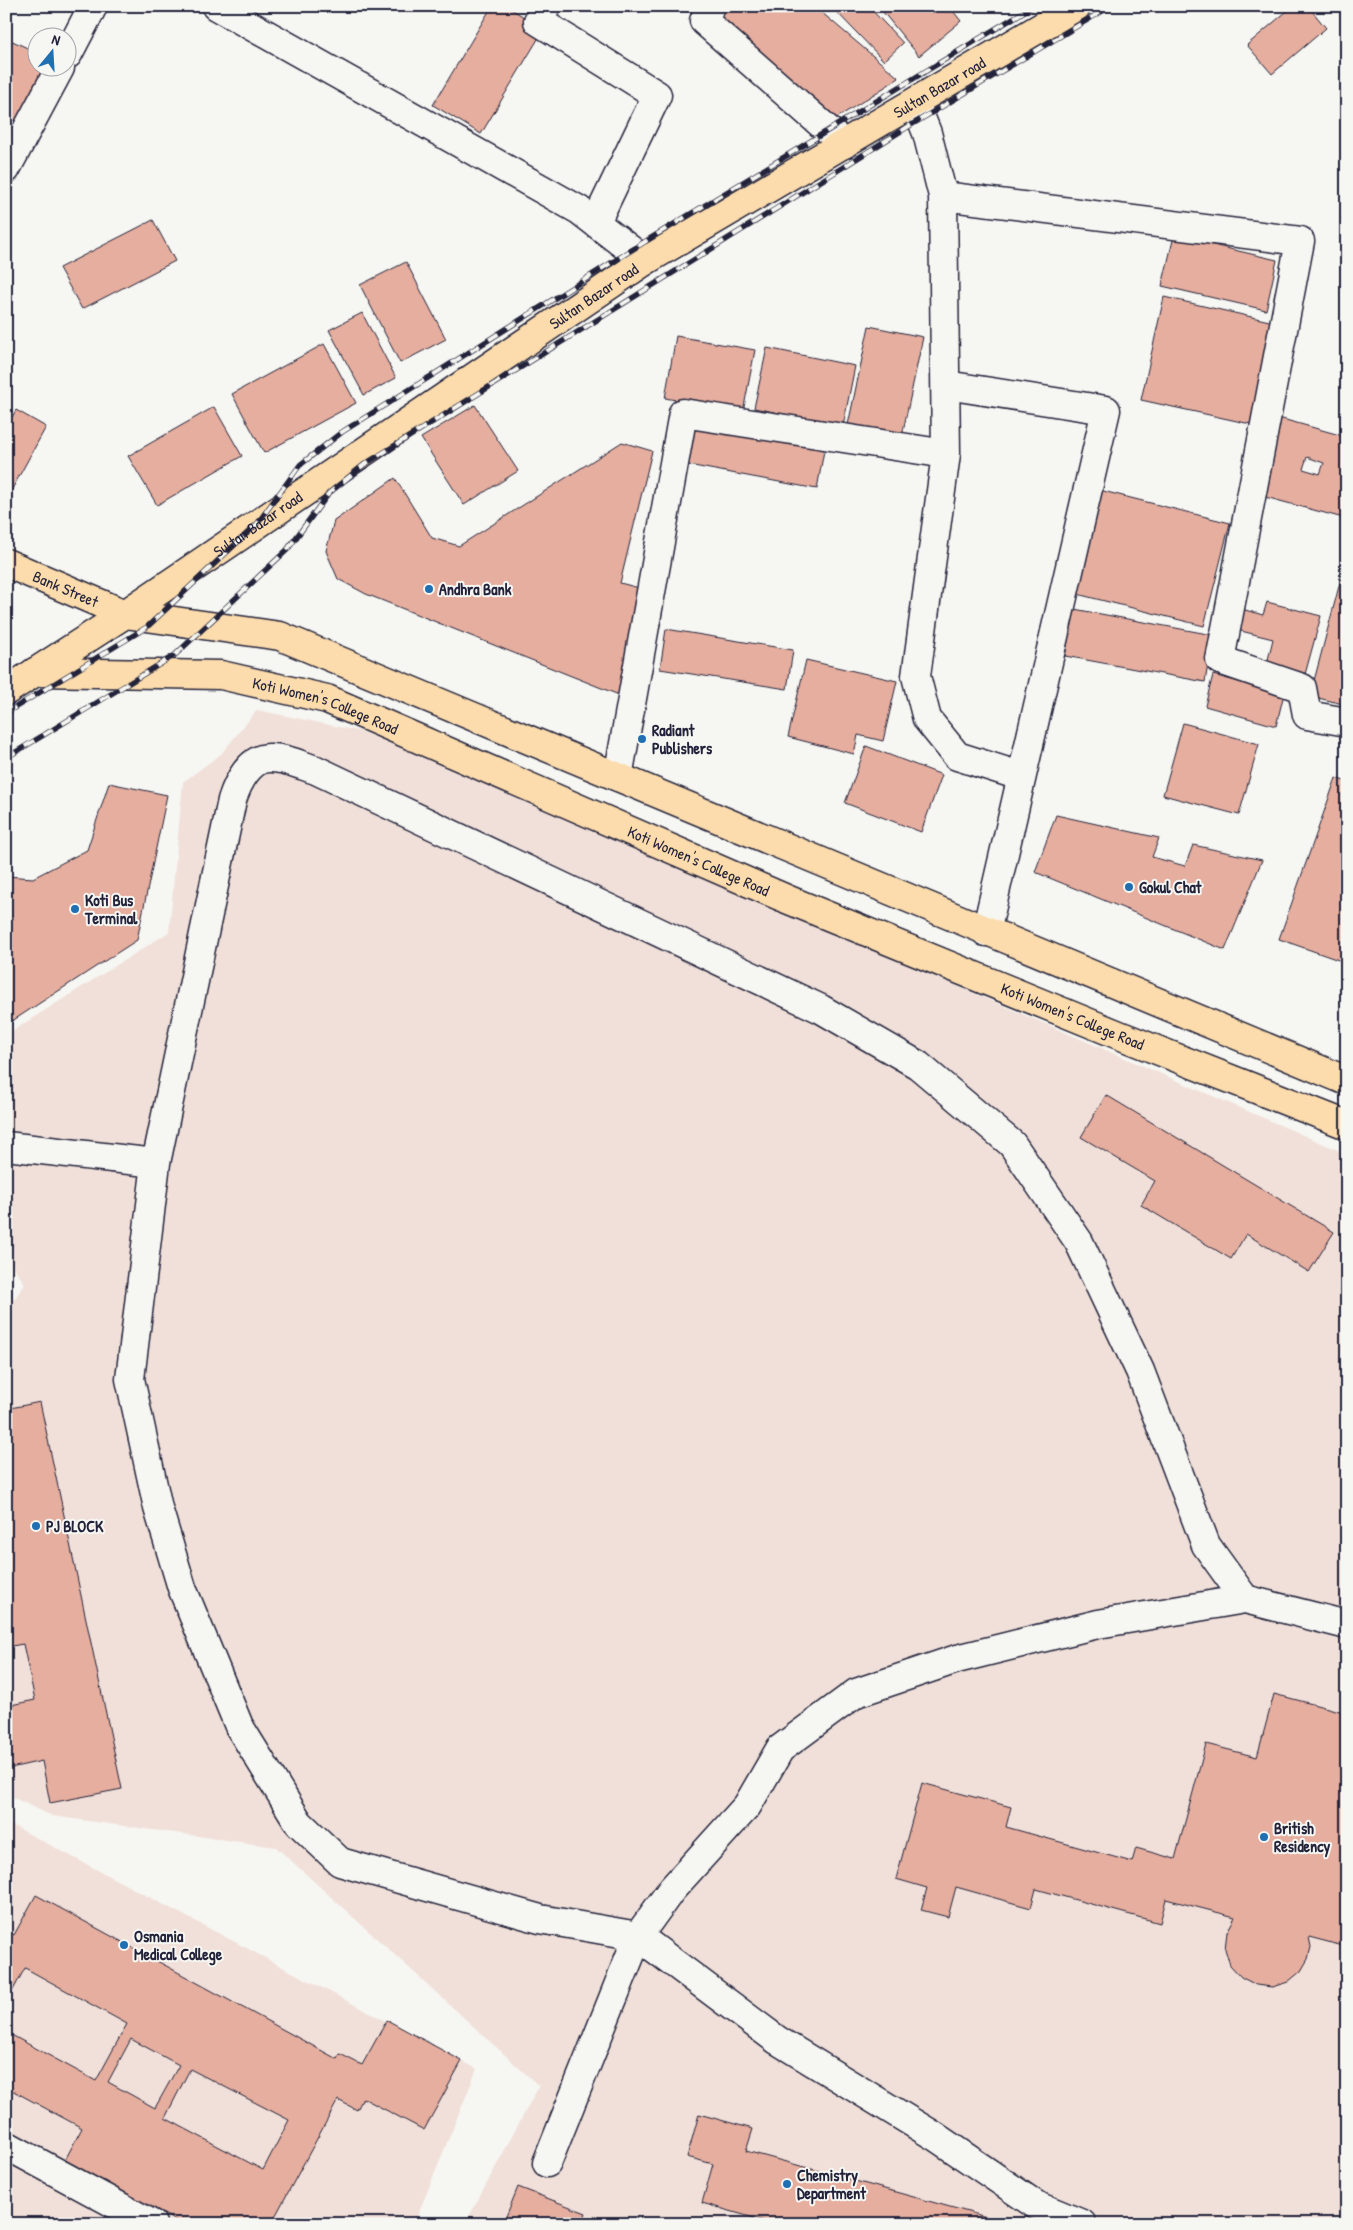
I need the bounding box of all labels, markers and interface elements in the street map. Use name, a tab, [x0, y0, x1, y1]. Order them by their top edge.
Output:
north arrow	[28, 28, 78, 78]
text: N	[50, 29, 63, 50]
street label: Sultan Bazar road	[889, 52, 989, 123]
street label: Sultan Bazar road	[545, 258, 642, 334]
street label: Sultan Bazar road	[209, 486, 307, 562]
street label: Bank Street	[30, 565, 102, 613]
place label: Andhra Bank	[439, 578, 512, 600]
marker: Andhra Bank	[423, 583, 435, 595]
street label: Koti Women's College Road	[250, 671, 402, 740]
place label: Radiant Publishers	[652, 719, 713, 759]
marker: Radiant Publishers	[636, 733, 648, 745]
street label: Koti Women's College Road	[624, 820, 773, 901]
place label: Gokul Chat	[1139, 876, 1202, 898]
marker: Gokul Chat	[1123, 881, 1135, 893]
place label: Koti Bus Terminal	[84, 889, 138, 929]
marker: Koti Bus Terminal	[69, 903, 81, 915]
street label: Koti Women's College Road	[998, 977, 1148, 1055]
place label: PJ BLOCK	[46, 1515, 104, 1537]
marker: PJ BLOCK	[30, 1520, 42, 1532]
place label: British Residency	[1274, 1817, 1330, 1858]
marker: British Residency	[1258, 1831, 1270, 1843]
place label: Osmania Medical College	[134, 1925, 223, 1966]
marker: Osmania Medical College	[118, 1939, 130, 1951]
place label: Chemistry Department	[797, 2164, 866, 2205]
marker: Chemistry Department	[781, 2178, 793, 2190]

